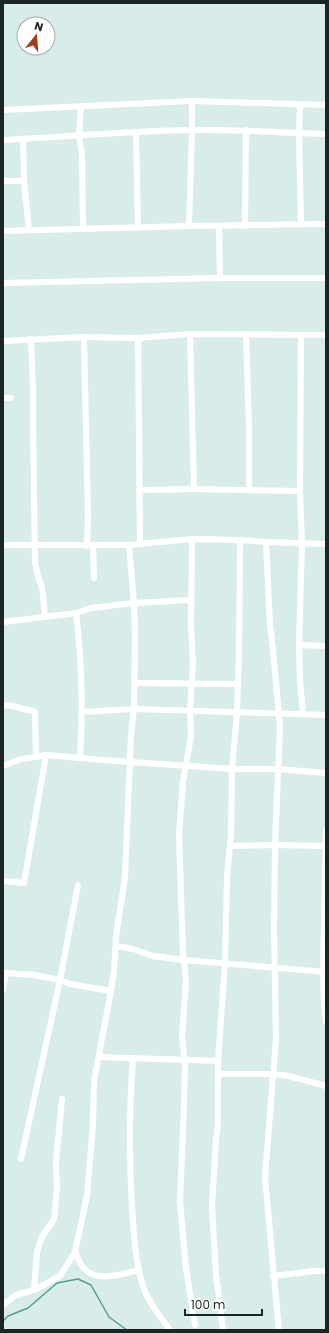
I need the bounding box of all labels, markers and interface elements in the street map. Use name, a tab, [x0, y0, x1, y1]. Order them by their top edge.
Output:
north arrow	[16, 16, 56, 56]
text: N	[33, 18, 45, 35]
scale bar	[185, 1291, 262, 1317]
text: 100 m	[191, 1296, 225, 1313]

